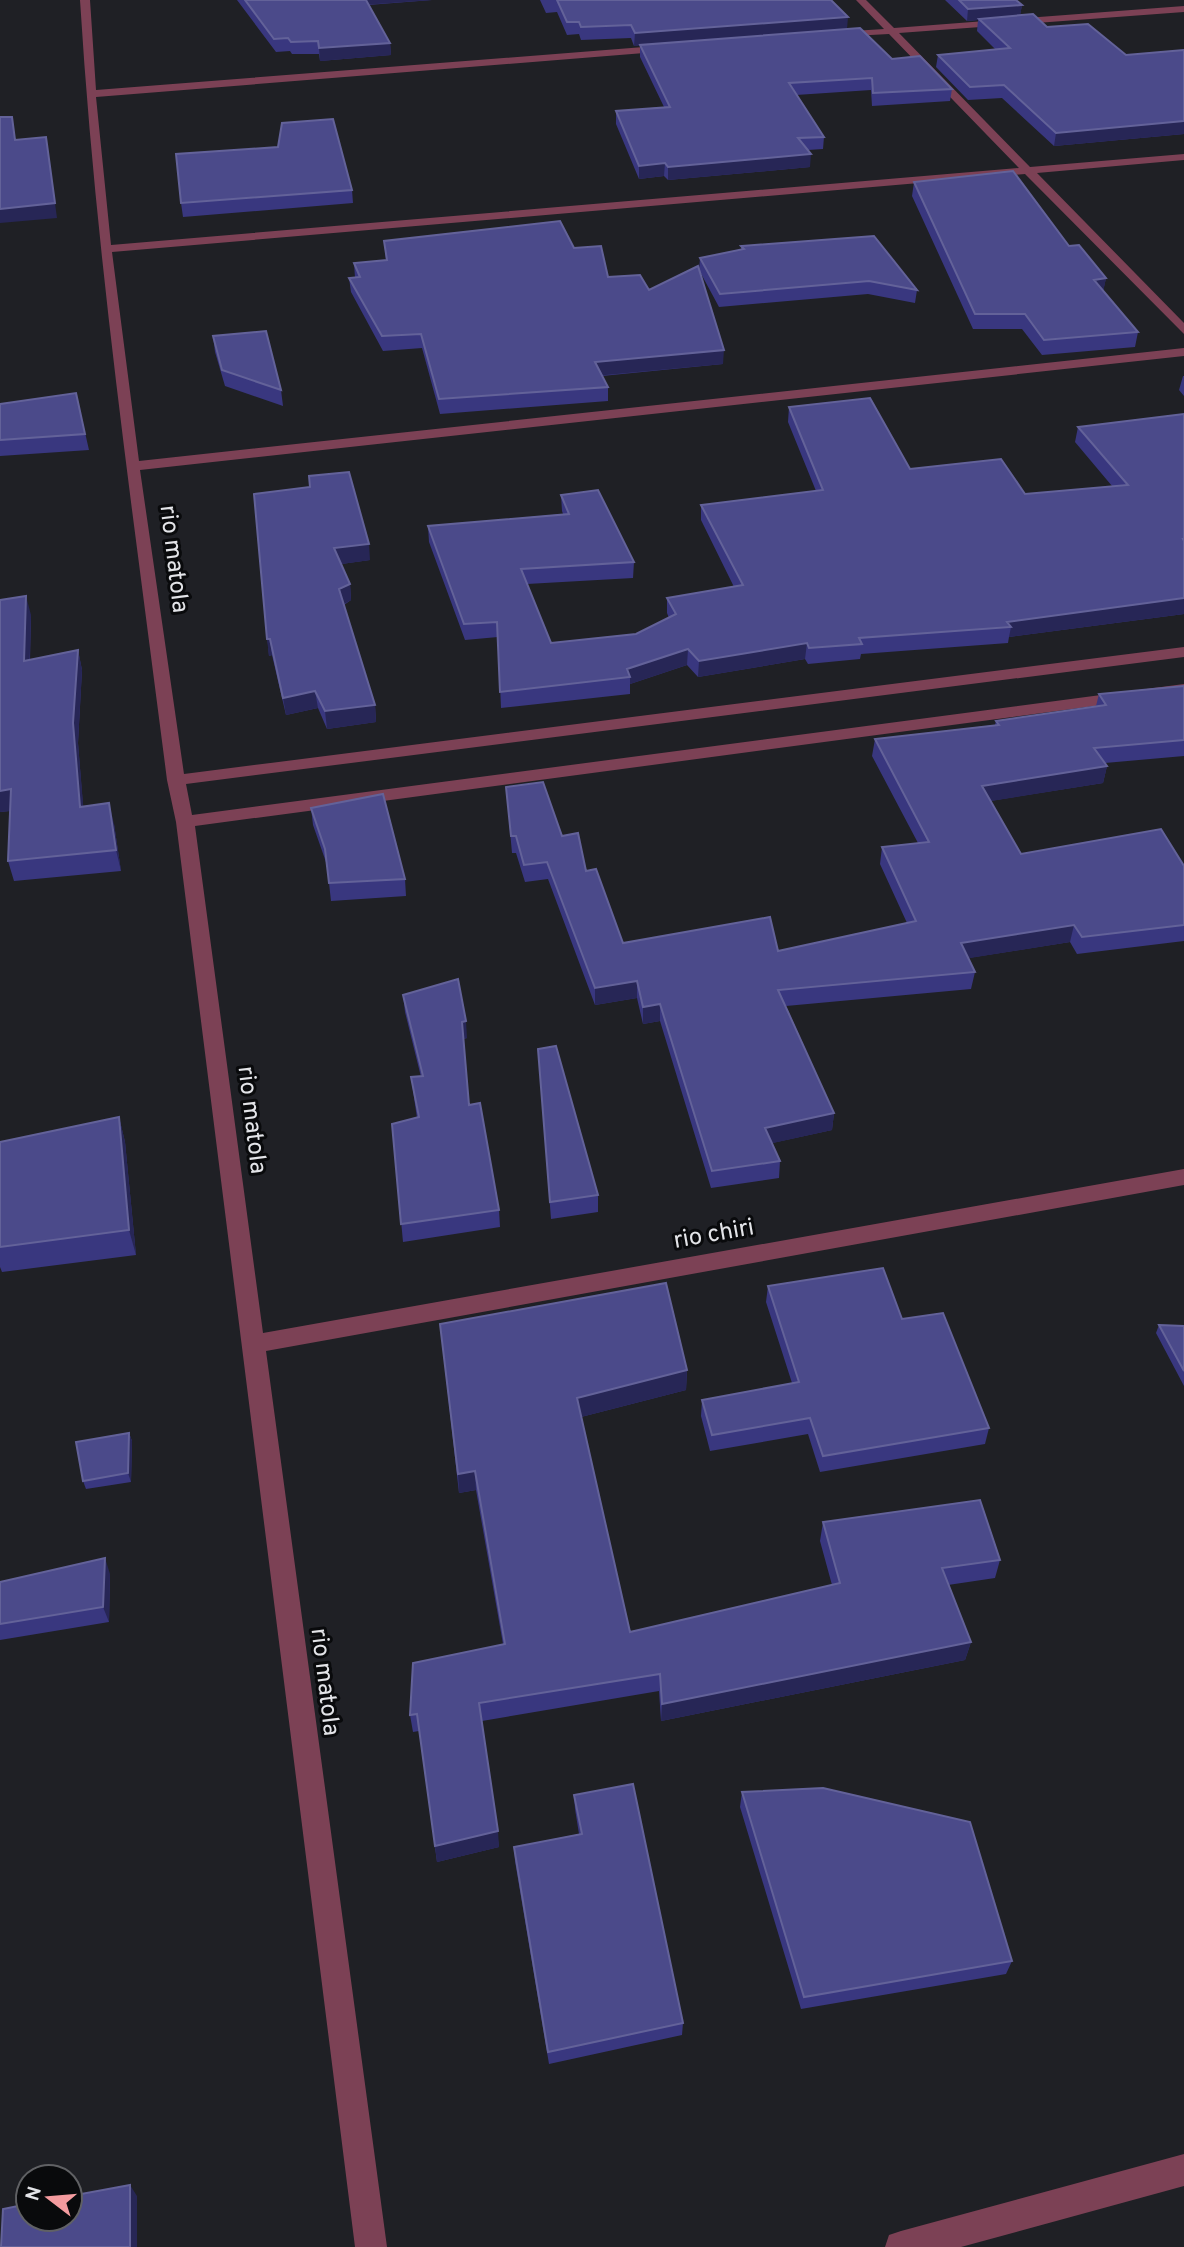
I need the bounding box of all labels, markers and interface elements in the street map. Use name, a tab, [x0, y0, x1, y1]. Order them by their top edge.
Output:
street label: rio matola	[152, 503, 194, 615]
street label: rio matola	[230, 1064, 272, 1176]
street label: rio chiri	[671, 1213, 757, 1257]
street label: rio matola	[303, 1626, 345, 1738]
north arrow	[14, 2163, 84, 2233]
text: N	[21, 2184, 48, 2204]

